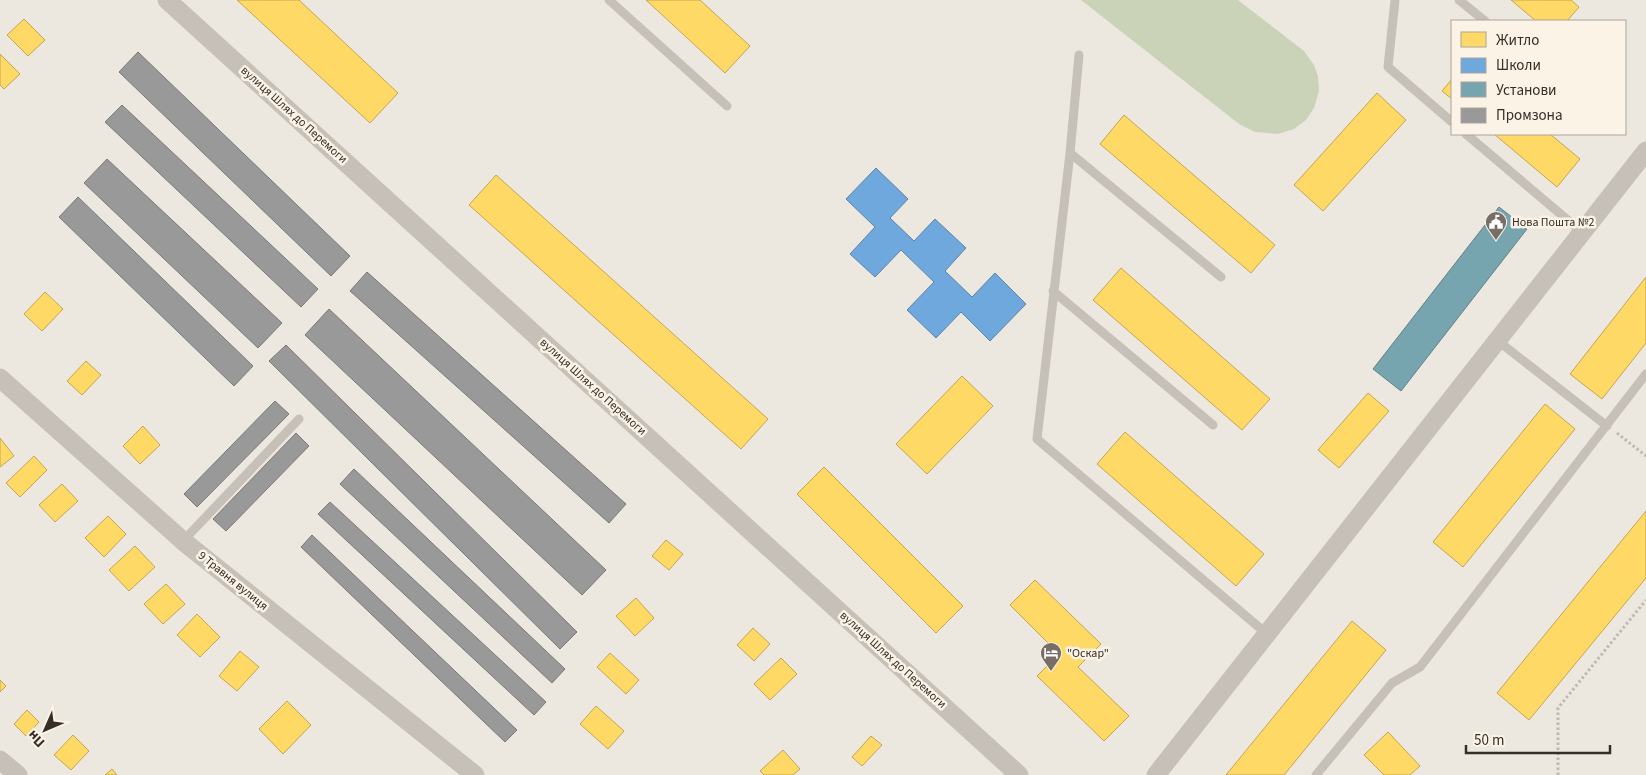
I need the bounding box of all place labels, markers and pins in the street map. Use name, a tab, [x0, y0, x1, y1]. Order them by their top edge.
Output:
public building icon: Нова Пошта №2	[1484, 210, 1508, 241]
place label: Нова Пошта №2	[1512, 214, 1595, 231]
hotel icon: "Оскар"	[1039, 641, 1063, 672]
place label: "Оскар"	[1067, 645, 1109, 662]

